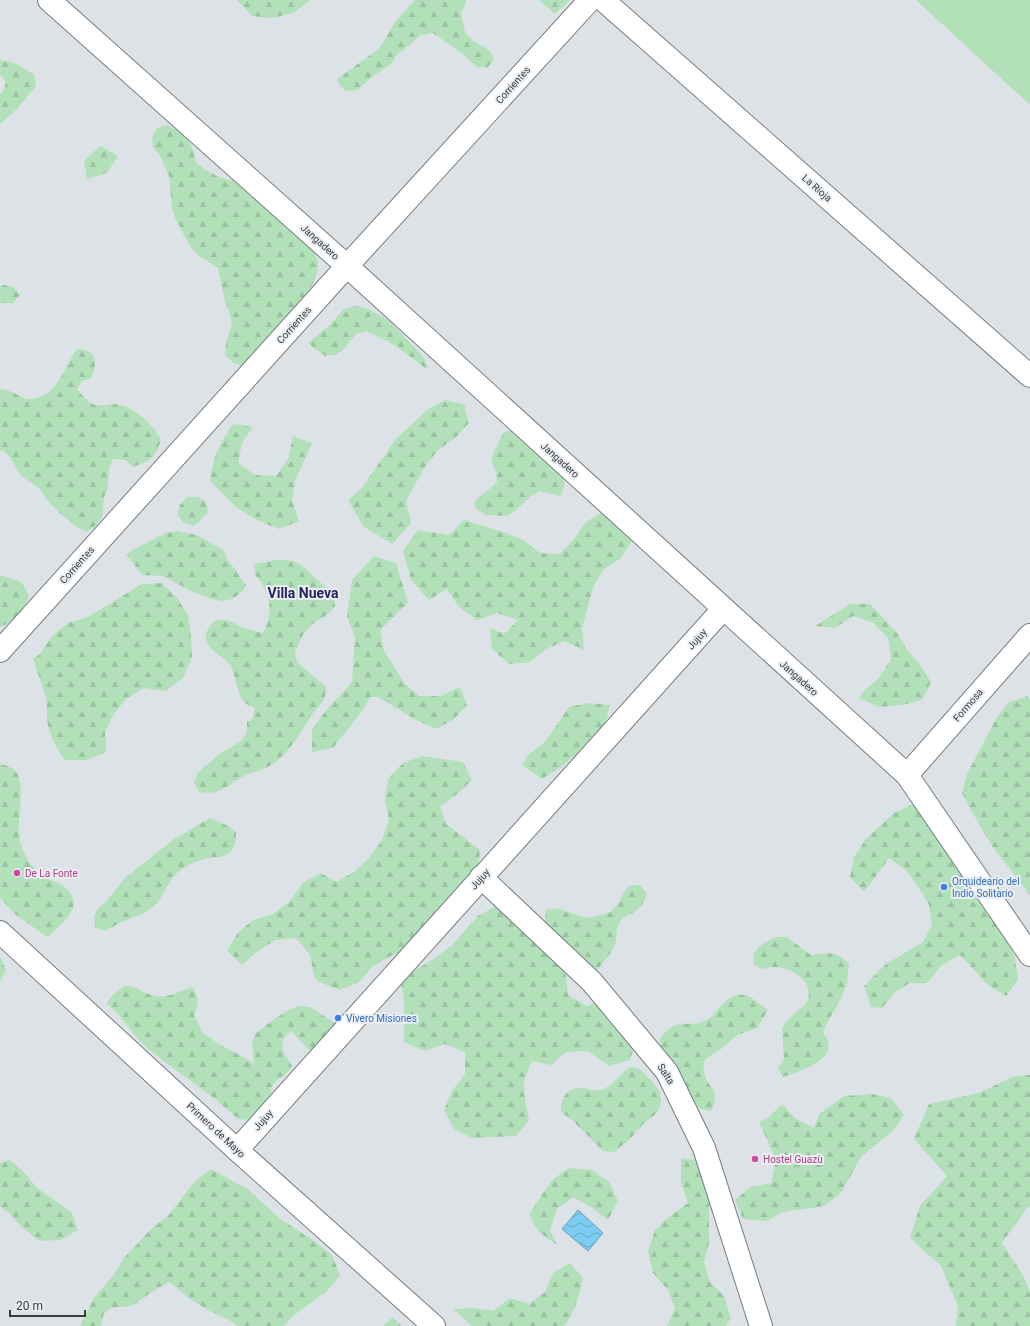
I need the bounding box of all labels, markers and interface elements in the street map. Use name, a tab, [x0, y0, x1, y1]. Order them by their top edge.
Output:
street label: Corrientes	[494, 64, 532, 106]
street label: La Rioja	[800, 172, 834, 204]
street label: Jangadero	[299, 222, 342, 262]
street label: Corrientes	[275, 304, 313, 346]
street label: Jangadero	[539, 440, 582, 480]
street label: Corrientes	[58, 544, 96, 586]
district label: Villa Nueva	[268, 585, 339, 601]
street label: Jujuy	[685, 626, 709, 651]
street label: Jangadero	[778, 658, 821, 698]
street label: Formosa	[951, 686, 985, 724]
street label: Jujuy	[468, 866, 492, 891]
marker: De La Fonte	[12, 868, 22, 878]
place label: De La Fonte	[25, 868, 78, 879]
place label: Orquideario del Indio Solitario	[952, 876, 1020, 899]
marker: Orquideario del Indio Solitario	[939, 882, 949, 892]
marker: Vivero Misiones	[333, 1013, 343, 1023]
place label: Vivero Misiones	[346, 1013, 417, 1024]
street label: Salta	[655, 1062, 677, 1086]
street label: Primero de Mayo	[185, 1100, 248, 1160]
street label: Jujuy	[251, 1107, 275, 1132]
marker: Hostel Guazù	[750, 1154, 760, 1164]
place label: Hostel Guazù	[763, 1154, 823, 1165]
scale bar	[10, 1292, 85, 1318]
text: 20 m	[16, 1299, 43, 1313]

